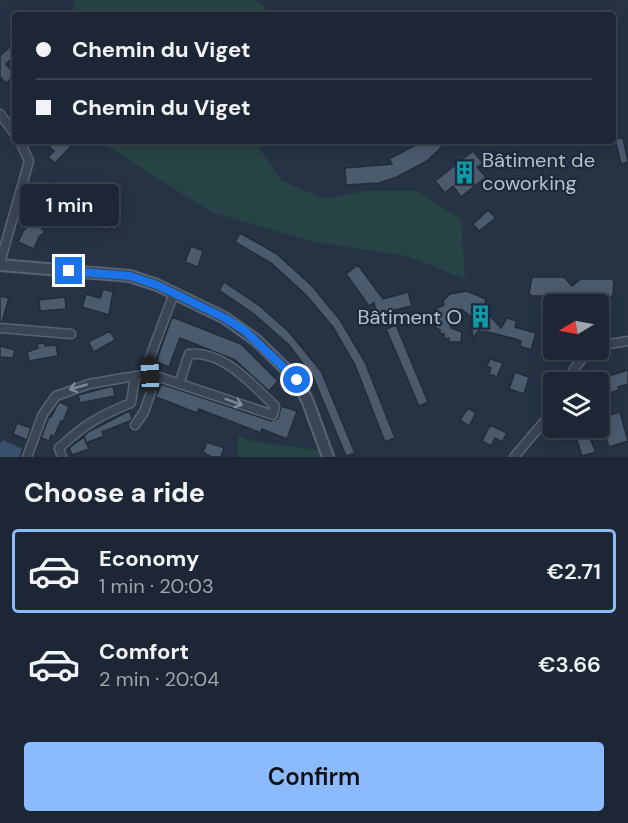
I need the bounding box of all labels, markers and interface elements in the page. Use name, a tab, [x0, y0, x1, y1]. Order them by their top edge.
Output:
text: Chemin du Viget	[72, 35, 251, 64]
text: Chemin du Viget	[72, 93, 251, 122]
place label: Bâtiment de coworking	[482, 147, 595, 196]
building icon: Bâtiment de coworking	[451, 159, 477, 185]
callout: 1 min	[20, 184, 118, 226]
text: 1 min	[46, 192, 93, 218]
route end	[55, 257, 82, 284]
north arrow	[543, 294, 609, 360]
map controls	[543, 294, 609, 438]
place label: Bâtiment O	[357, 304, 462, 330]
building icon: Bâtiment O	[467, 304, 493, 330]
car	[140, 356, 160, 392]
route start	[283, 366, 310, 393]
button: layers	[543, 372, 609, 438]
one-way arrow	[69, 382, 88, 393]
one-way arrow	[225, 397, 243, 408]
text: Choose a ride	[24, 475, 205, 510]
icon: car	[27, 544, 81, 598]
text: Economy	[99, 544, 199, 573]
text: €2.71	[547, 557, 601, 586]
text: 1 min · 20:03	[99, 573, 214, 599]
icon: car	[27, 637, 81, 691]
text: Comfort	[99, 637, 189, 666]
text: €3.66	[538, 650, 601, 679]
text: 2 min · 20:04	[99, 666, 219, 692]
button: Confirm	[24, 742, 604, 811]

